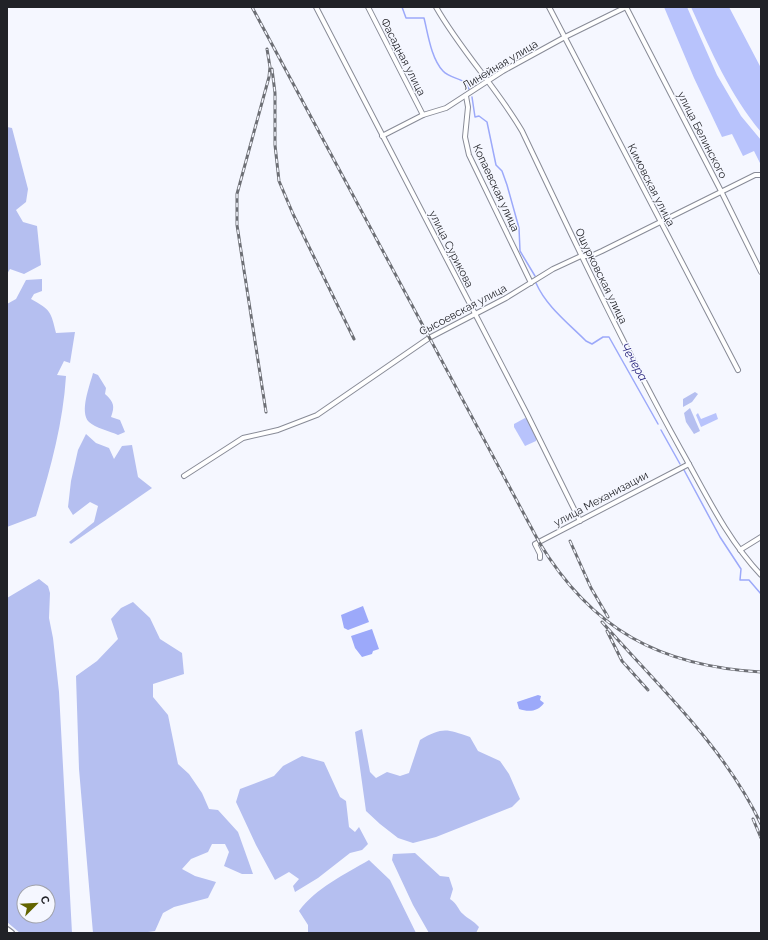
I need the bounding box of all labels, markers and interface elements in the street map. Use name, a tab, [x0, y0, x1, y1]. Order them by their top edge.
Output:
street label: Фасадная улица	[378, 16, 428, 98]
street label: Линейная улица	[460, 37, 540, 93]
street label: улица Белинского	[674, 89, 730, 181]
street label: Копаевская улица	[470, 142, 522, 234]
street label: Кимовская улица	[625, 142, 677, 228]
street label: улица Сурикова	[426, 208, 476, 290]
street label: Ошурковская улица	[572, 226, 630, 326]
street label: Сысоевская улица	[417, 282, 509, 338]
water label: Чечера	[618, 340, 650, 384]
street label: улица Механизации	[552, 469, 650, 529]
north arrow	[16, 884, 56, 924]
text: С	[37, 894, 52, 907]

